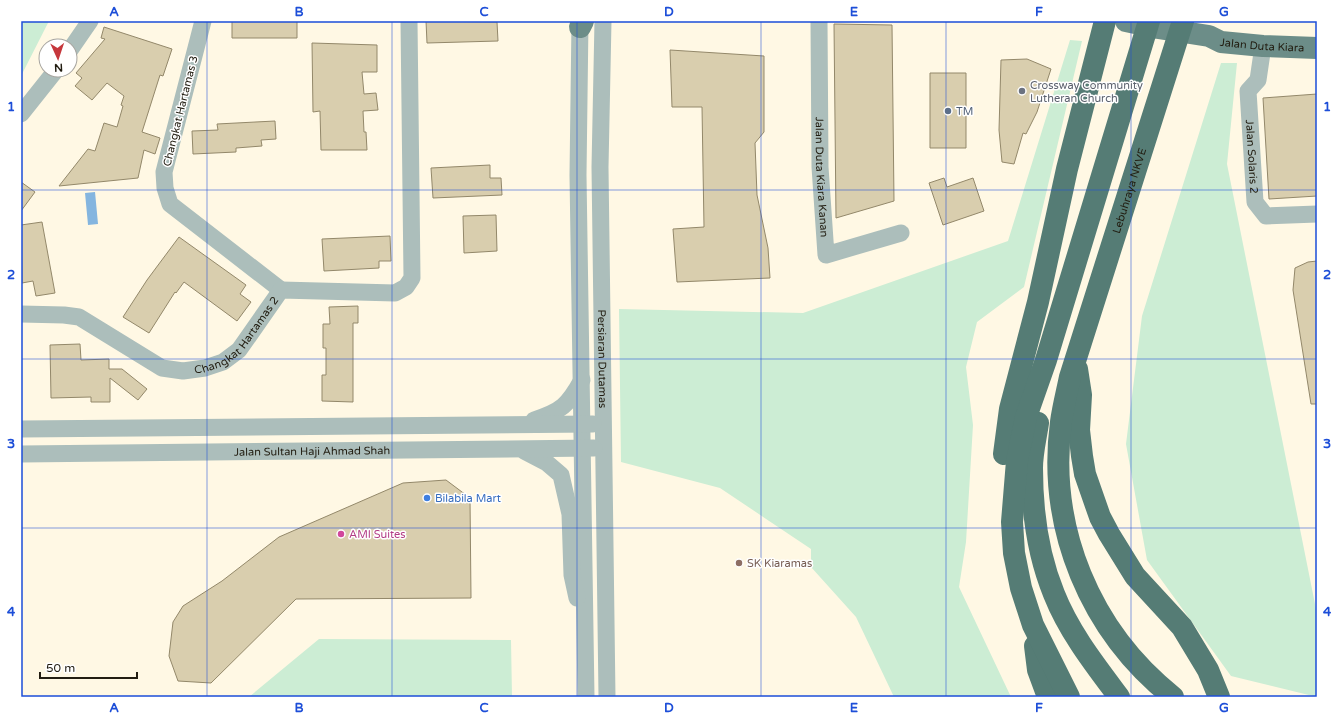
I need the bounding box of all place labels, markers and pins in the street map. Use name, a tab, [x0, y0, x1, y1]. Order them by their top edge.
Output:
place label: Crossway Community Lutheran Church	[1030, 79, 1143, 105]
marker: Crossway Community Lutheran Church	[1017, 86, 1027, 96]
place label: TM	[956, 105, 973, 118]
marker: TM	[943, 106, 953, 116]
place label: Bilabila Mart	[435, 492, 501, 505]
marker: Bilabila Mart	[422, 493, 432, 503]
place label: AMI Suites	[349, 528, 406, 541]
marker: AMI Suites	[336, 529, 346, 539]
place label: SK Kiaramas	[747, 557, 812, 570]
marker: SK Kiaramas	[734, 558, 744, 568]

